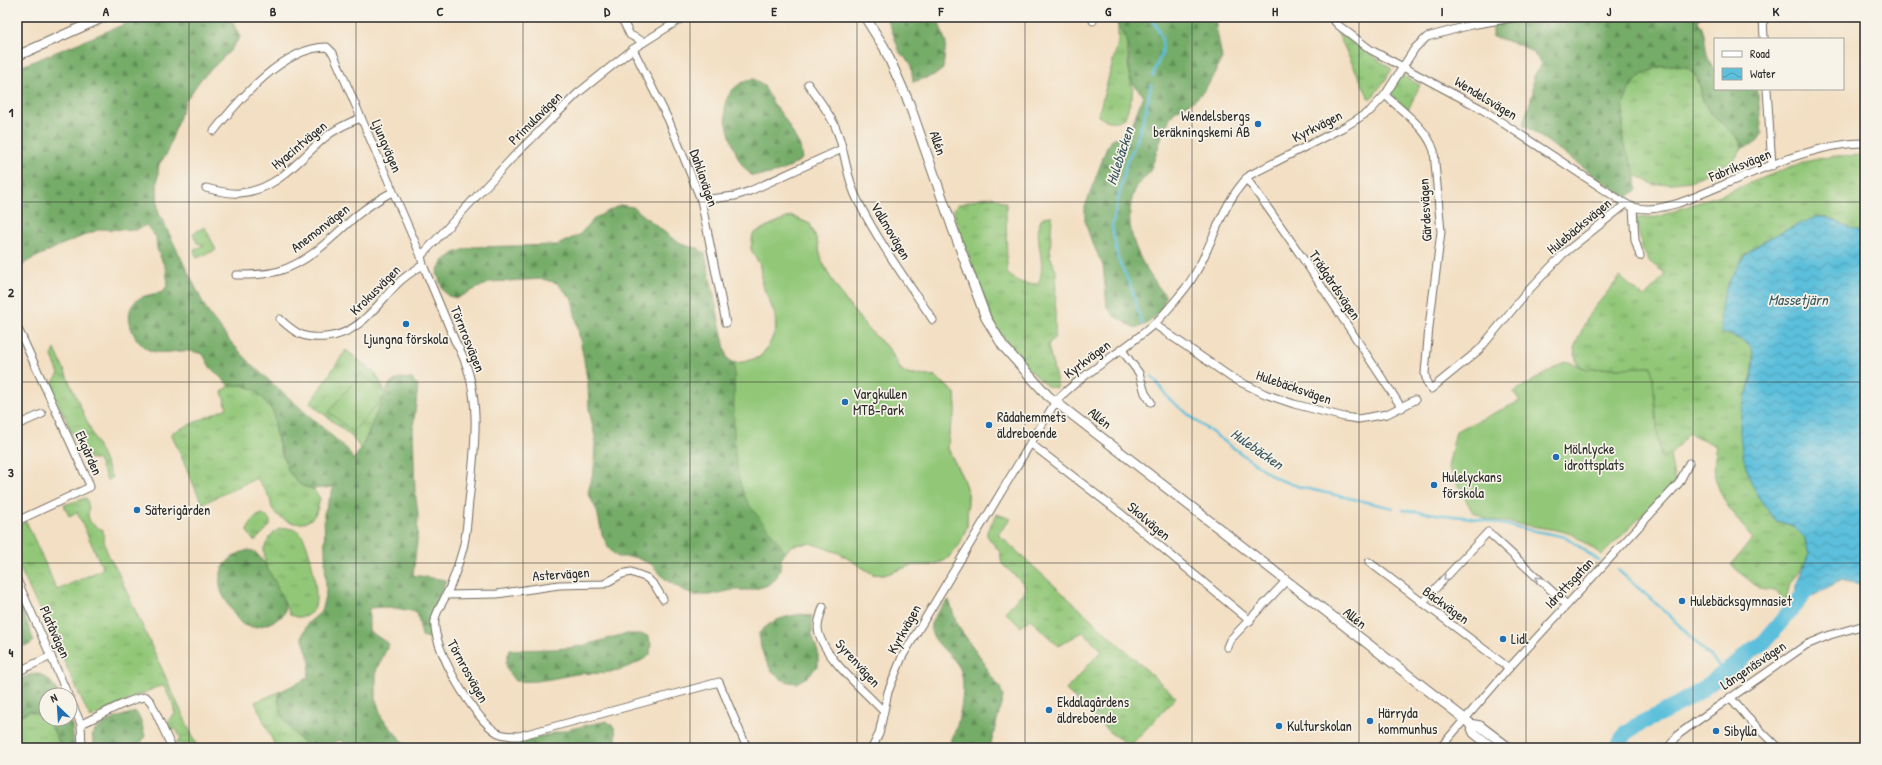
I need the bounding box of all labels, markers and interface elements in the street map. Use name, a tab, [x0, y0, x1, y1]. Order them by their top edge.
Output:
text: A	[103, 2, 110, 20]
text: B	[270, 2, 277, 20]
text: C	[436, 2, 444, 20]
text: D	[604, 2, 611, 20]
text: E	[771, 2, 777, 20]
text: F	[938, 2, 945, 20]
text: G	[1105, 2, 1112, 20]
text: H	[1272, 2, 1278, 20]
text: I	[1440, 2, 1444, 20]
text: J	[1607, 2, 1612, 20]
text: K	[1773, 2, 1780, 20]
legend	[1714, 38, 1844, 90]
text: Road	[1750, 45, 1770, 62]
text: Water	[1750, 65, 1776, 82]
street label: Wendelsvägen	[1451, 71, 1521, 125]
street label: Primulavägen	[504, 87, 566, 149]
text: 1	[9, 103, 14, 121]
street label: Kyrkvägen	[1289, 105, 1345, 147]
place label: Wendelsbergs beräkningskemi AB	[1153, 106, 1250, 142]
street label: Hyacintvägen	[267, 116, 331, 174]
street label: Ljungvägen	[367, 116, 407, 176]
marker: Wendelsbergs beräkningskemi AB	[1253, 119, 1263, 129]
water label: Hulebäcken	[1100, 123, 1139, 188]
street label: Allén	[925, 128, 951, 158]
street label: Fabriksvägen	[1705, 143, 1774, 187]
street label: Dahliavägen	[685, 147, 723, 209]
street label: Gärdesvägen	[1413, 178, 1437, 242]
street label: Hulebäcksvägen	[1542, 193, 1616, 259]
street label: Anemonvägen	[286, 199, 354, 257]
street label: Vallmovägen	[866, 199, 916, 263]
street label: Trädgårdsvägen	[1304, 246, 1366, 324]
street label: Krokusvägen	[345, 260, 405, 320]
text: 2	[8, 283, 15, 301]
water label: Massetjärn	[1768, 289, 1829, 310]
street label: Törnrosvägen	[446, 303, 490, 375]
marker: Ljungna förskola	[401, 319, 411, 329]
place label: Ljungna förskola	[364, 329, 448, 349]
street label: Kyrkvägen	[1060, 335, 1114, 383]
street label: Hulebäcksvägen	[1254, 365, 1334, 409]
place label: Vargkullen MTB-Park	[853, 384, 907, 419]
marker: Vargkullen MTB-Park	[840, 397, 850, 407]
street label: Allén	[1085, 402, 1116, 433]
place label: Rådahemmets äldreboende	[997, 407, 1066, 442]
marker: Rådahemmets äldreboende	[984, 420, 994, 430]
water label: Hulebäcken	[1227, 423, 1289, 475]
street label: Ekgården	[70, 428, 108, 478]
place label: Mölnlycke idrottsplats	[1564, 439, 1624, 475]
marker: Mölnlycke idrottsplats	[1551, 452, 1561, 462]
text: 3	[8, 463, 14, 481]
place label: Hulelyckans förskola	[1442, 467, 1502, 502]
marker: Hulelyckans förskola	[1429, 480, 1439, 490]
street label: Skolvägen	[1123, 497, 1175, 545]
place label: Säterigården	[145, 500, 210, 520]
marker: Säterigården	[132, 505, 142, 515]
street label: Idrottsgatan	[1540, 553, 1598, 613]
street label: Astervägen	[532, 562, 590, 586]
one-way arrow	[1443, 573, 1451, 581]
one-way arrow	[1535, 576, 1543, 584]
street label: Bäckvägen	[1419, 581, 1473, 629]
place label: Hulebäcksgymnasiet	[1690, 591, 1792, 611]
marker: Hulebäcksgymnasiet	[1677, 596, 1687, 606]
street label: Kyrkvägen	[882, 601, 926, 657]
street label: Allén	[1340, 602, 1371, 633]
street label: Platåvägen	[35, 603, 75, 661]
place label: Lidl	[1511, 629, 1529, 648]
street label: Syrenvägen	[831, 634, 885, 692]
marker: Lidl	[1498, 634, 1508, 644]
street label: Törnrosvägen	[442, 636, 494, 706]
street label: Långenäsvägen	[1716, 636, 1790, 694]
text: 4	[9, 643, 14, 661]
north arrow	[38, 687, 78, 727]
text: N	[48, 690, 60, 706]
place label: Ekdalagårdens äldreboende	[1057, 692, 1129, 727]
place label: Härryda kommunhus	[1378, 703, 1437, 738]
marker: Ekdalagårdens äldreboende	[1044, 705, 1054, 715]
place label: Kulturskolan	[1287, 716, 1352, 735]
marker: Härryda kommunhus	[1365, 716, 1375, 726]
marker: Kulturskolan	[1274, 721, 1284, 731]
place label: Sibylla	[1724, 721, 1757, 741]
marker: Sibylla	[1711, 726, 1721, 736]

